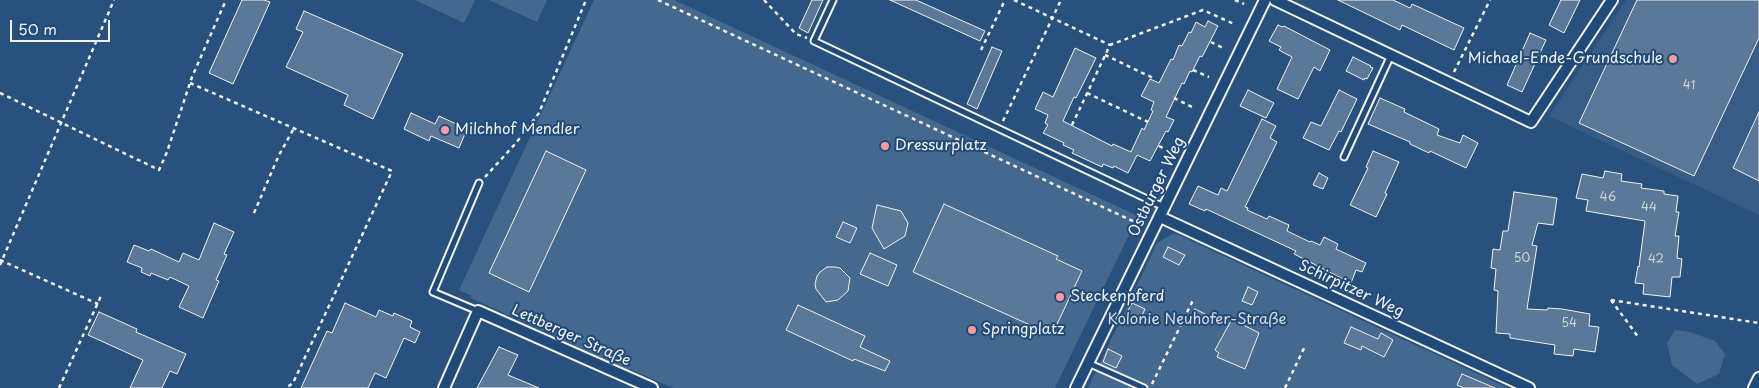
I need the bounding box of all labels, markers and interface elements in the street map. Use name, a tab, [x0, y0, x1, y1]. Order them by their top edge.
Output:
scale bar	[12, 10, 112, 42]
text: 50 m	[18, 17, 57, 40]
place label: Michael-Ende-Grundschule	[1468, 50, 1663, 68]
marker: Michael-Ende-Grundschule	[1667, 53, 1679, 65]
house number: 41	[1683, 79, 1695, 93]
place label: Milchhof Mendler	[455, 121, 580, 139]
marker: Milchhof Mendler	[439, 124, 451, 136]
street label: Ostburger Weg	[1125, 134, 1189, 240]
place label: Dressurplatz	[895, 137, 987, 155]
marker: Dressurplatz	[879, 140, 891, 152]
house number: 46	[1600, 191, 1616, 205]
house number: 44	[1641, 201, 1657, 215]
house number: 50	[1514, 252, 1530, 266]
house number: 42	[1648, 253, 1664, 267]
street label: Schirpitzer Weg	[1295, 257, 1407, 321]
place label: Steckenpferd	[1070, 288, 1164, 306]
marker: Steckenpferd	[1054, 291, 1066, 303]
street label: Lettberger Straße	[509, 302, 633, 370]
park label: Kolonie Neuhofer-Straße	[1107, 311, 1287, 329]
house number: 54	[1561, 317, 1577, 331]
place label: Springplatz	[982, 321, 1064, 339]
marker: Springplatz	[966, 324, 978, 336]

